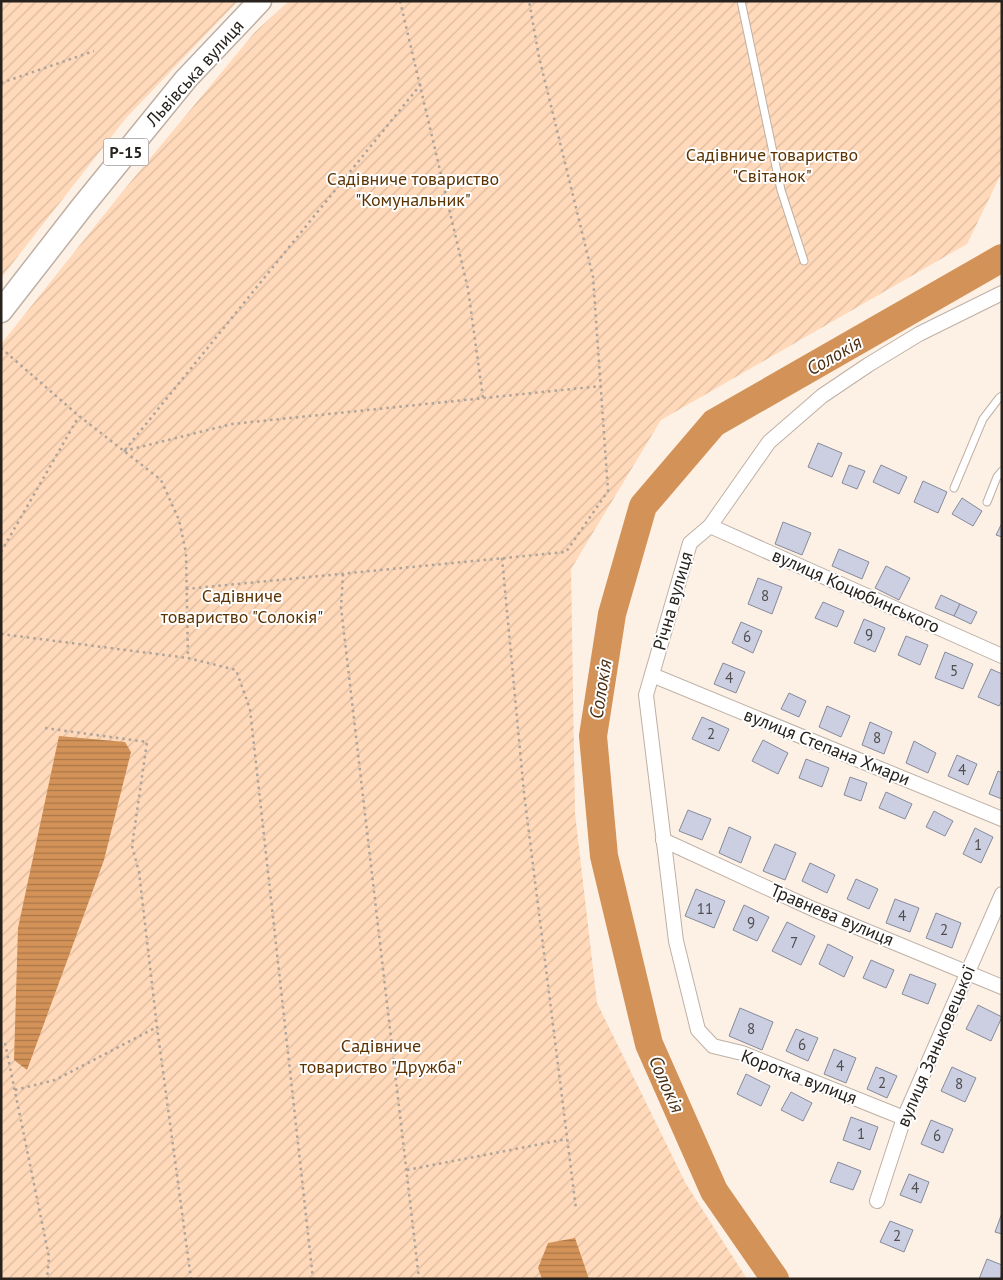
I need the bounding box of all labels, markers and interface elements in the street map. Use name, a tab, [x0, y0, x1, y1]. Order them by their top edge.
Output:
street label: Львівська вулиця	[140, 15, 249, 131]
road number: Р-15	[104, 138, 148, 166]
park label: Садівниче товариство "Світанок"	[686, 143, 858, 187]
park label: Садівниче товариство "Комунальник"	[327, 167, 499, 211]
water label: Солокія	[802, 330, 866, 380]
street label: вулиця Коцюбинського	[769, 543, 944, 638]
street label: Річна вулиця	[647, 549, 698, 653]
park label: Садівниче товариство "Солокія"	[161, 584, 323, 628]
house number: 8	[761, 586, 769, 605]
house number: 9	[865, 625, 873, 644]
house number: 6	[743, 627, 751, 646]
water label: Солокія	[583, 657, 617, 721]
house number: 5	[950, 661, 958, 680]
house number: 4	[725, 668, 733, 687]
street label: вулиця Степана Хмари	[741, 703, 914, 790]
house number: 2	[707, 724, 715, 743]
house number: 8	[873, 728, 881, 747]
house number: 4	[958, 760, 966, 779]
house number: 1	[974, 835, 982, 854]
street label: Травнева вулиця	[767, 878, 897, 951]
house number: 11	[697, 899, 713, 918]
house number: 4	[898, 906, 906, 925]
house number: 9	[747, 913, 755, 932]
house number: 2	[940, 920, 948, 939]
house number: 7	[790, 933, 798, 952]
street label: вулиця Заньковецької	[891, 961, 980, 1130]
house number: 8	[747, 1019, 755, 1038]
park label: Садівниче товариство "Дружба"	[300, 1034, 462, 1078]
house number: 6	[798, 1035, 806, 1054]
street label: Коротка вулиця	[738, 1044, 860, 1109]
water label: Солокія	[644, 1052, 690, 1116]
house number: 4	[836, 1056, 844, 1075]
house number: 2	[878, 1073, 886, 1092]
house number: 8	[955, 1074, 963, 1093]
house number: 1	[857, 1124, 865, 1143]
house number: 6	[933, 1126, 941, 1145]
house number: 4	[911, 1178, 919, 1197]
house number: 2	[893, 1226, 901, 1245]

